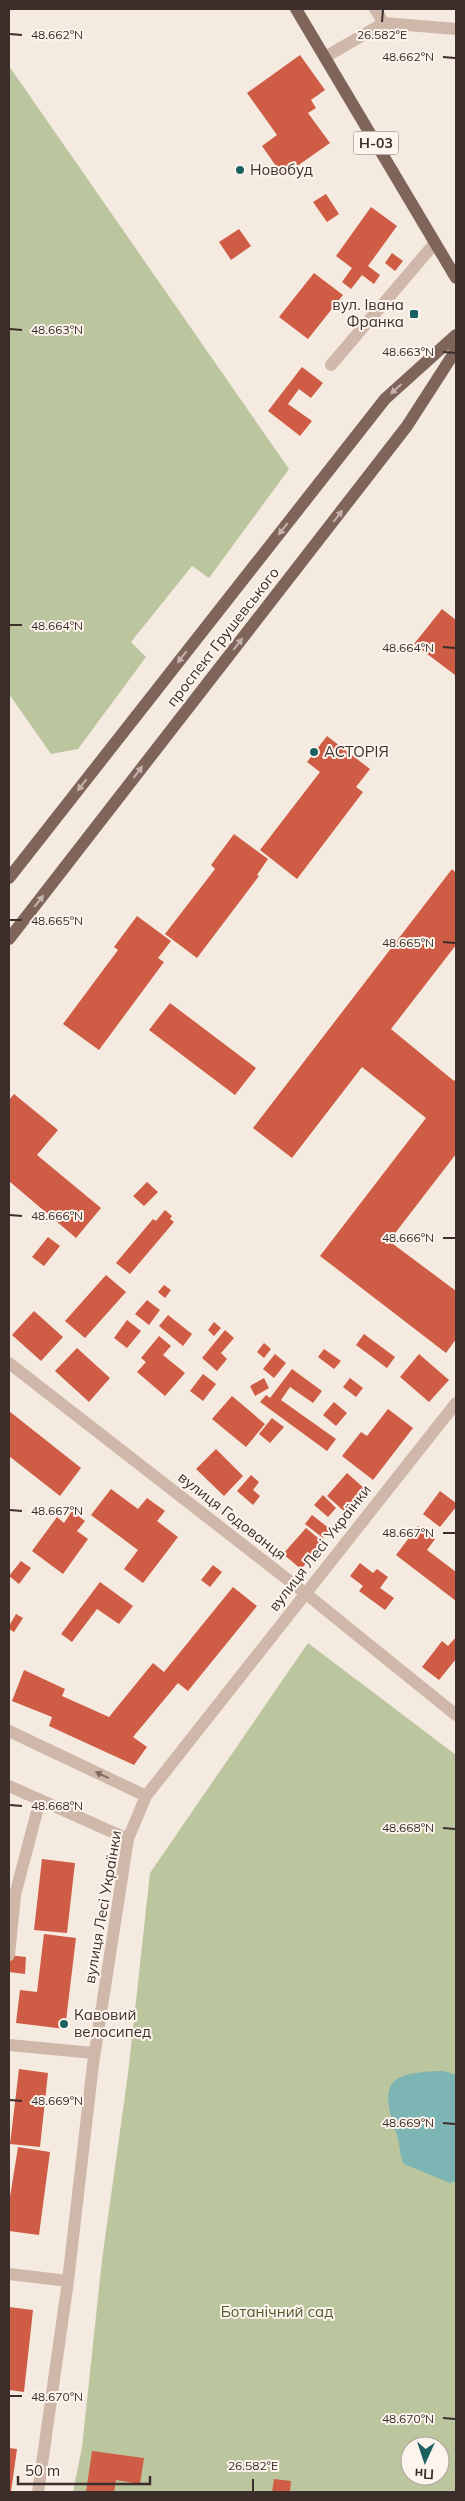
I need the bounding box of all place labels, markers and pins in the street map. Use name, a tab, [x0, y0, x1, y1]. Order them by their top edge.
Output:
place label: Новобуд	[250, 160, 313, 179]
marker: Новобуд	[234, 164, 246, 176]
place label: вул. Івана Франка	[332, 295, 404, 331]
marker: вул. Івана Франка	[408, 308, 420, 320]
place label: АСТОРІЯ	[324, 742, 389, 761]
marker: АСТОРІЯ	[308, 746, 320, 758]
place label: Кавовий велосипед	[74, 2005, 151, 2041]
marker: Кавовий велосипед	[58, 2018, 70, 2030]

